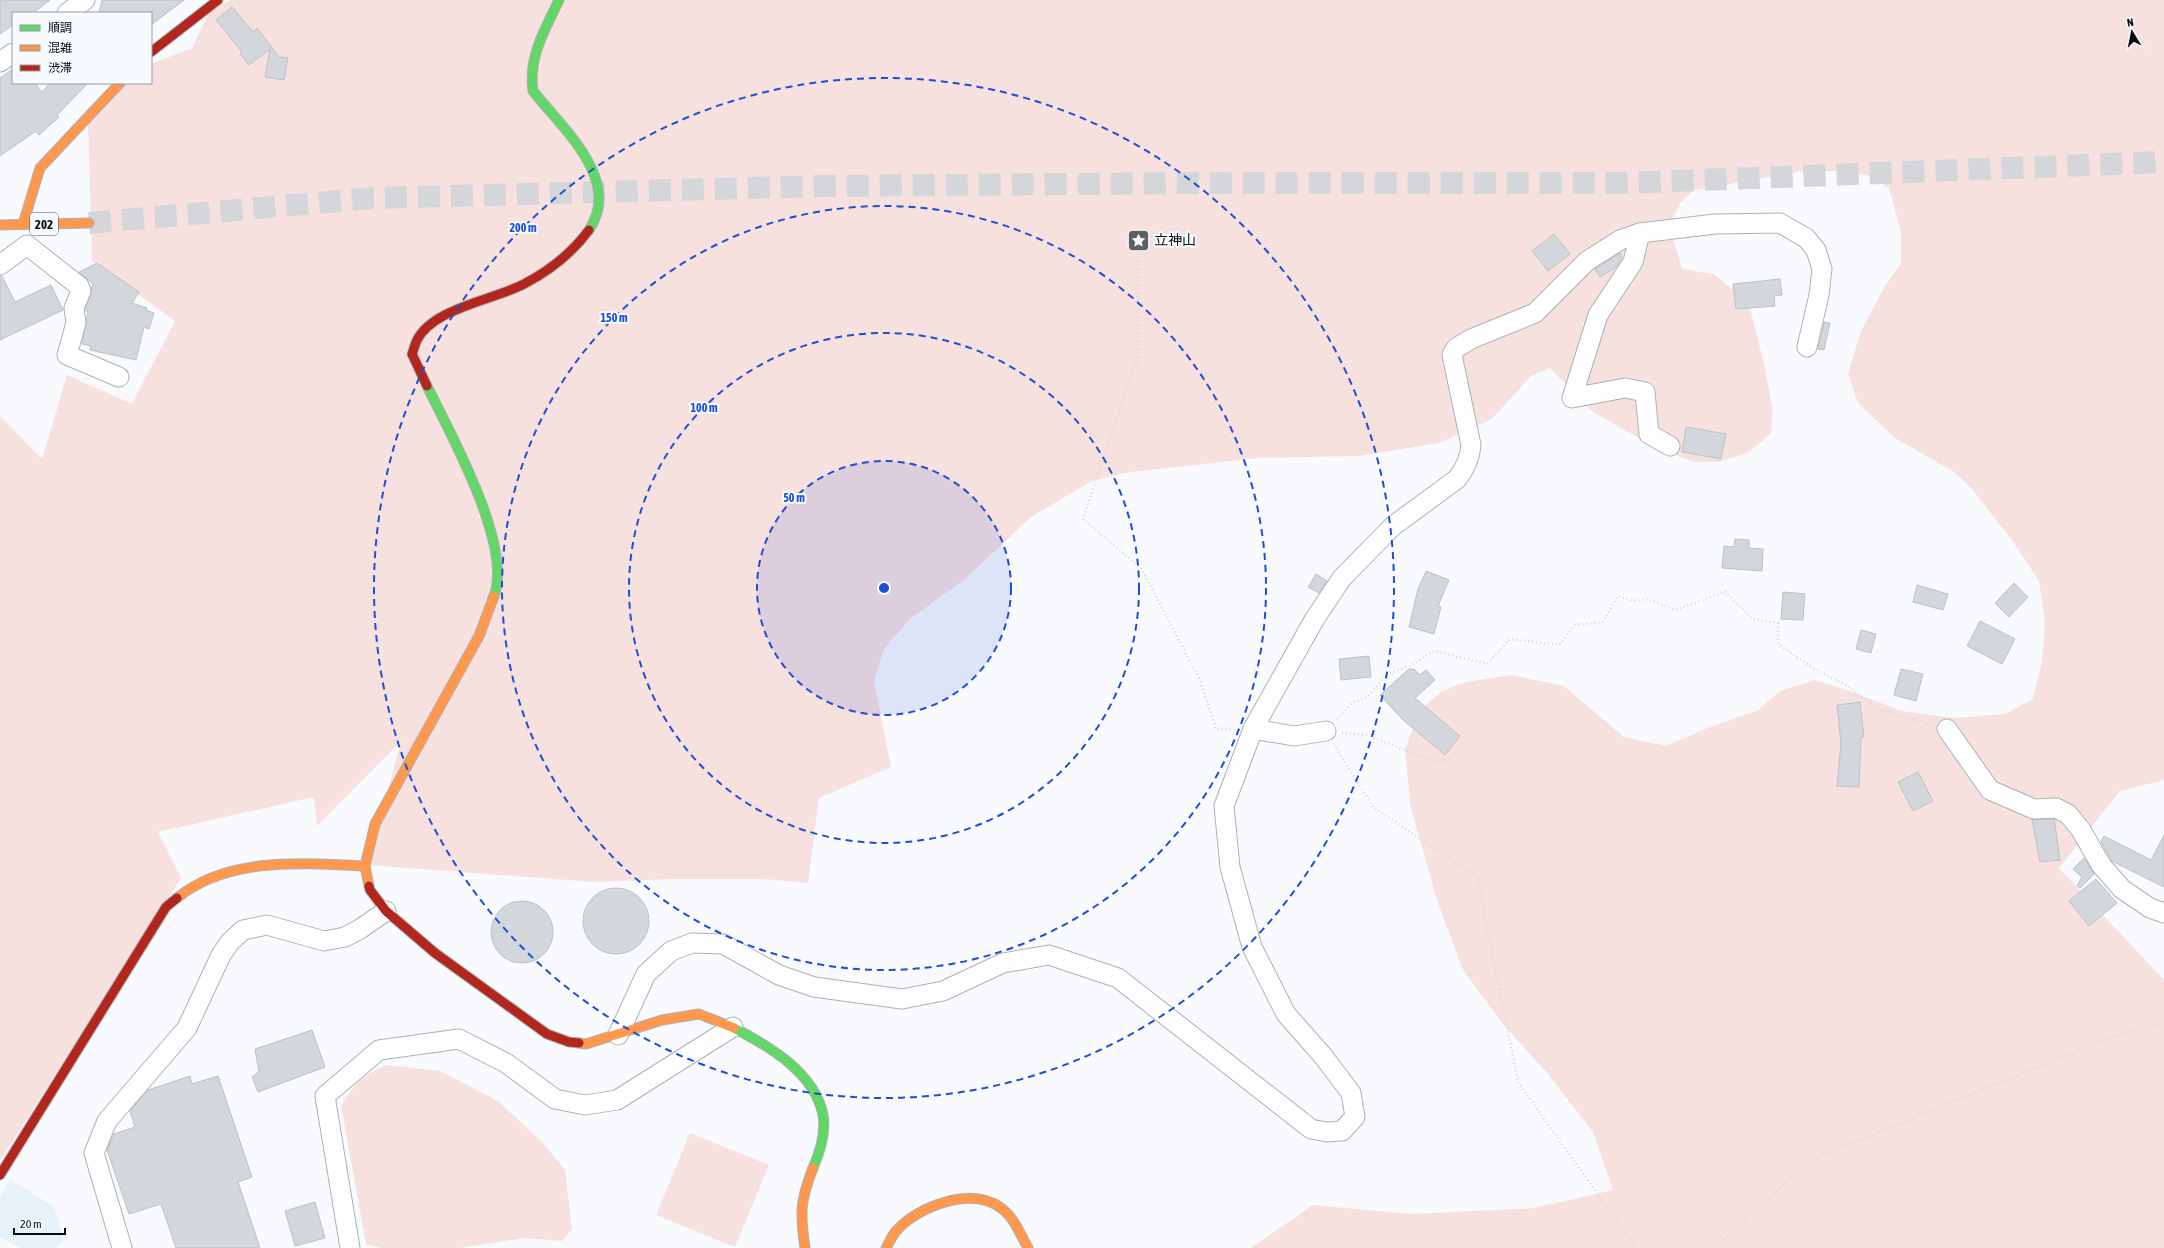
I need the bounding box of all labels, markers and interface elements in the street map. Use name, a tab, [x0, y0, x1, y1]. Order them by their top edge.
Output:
legend	[12, 12, 152, 84]
north arrow	[2112, 12, 2152, 52]
text: N	[2126, 16, 2135, 29]
text: 順調	[48, 21, 72, 35]
text: 混雑	[48, 41, 72, 55]
text: 渋滞	[48, 61, 72, 75]
road number: 202	[30, 213, 58, 235]
text: 200 m	[509, 221, 537, 235]
place icon: 立神山	[1125, 227, 1151, 253]
place label: 立神山	[1154, 232, 1196, 248]
text: 150 m	[600, 311, 628, 325]
text: 100 m	[690, 401, 718, 415]
text: 50 m	[783, 491, 805, 505]
centre of rings	[877, 581, 891, 595]
scale bar	[14, 1210, 65, 1236]
text: 20 m	[20, 1217, 42, 1231]

